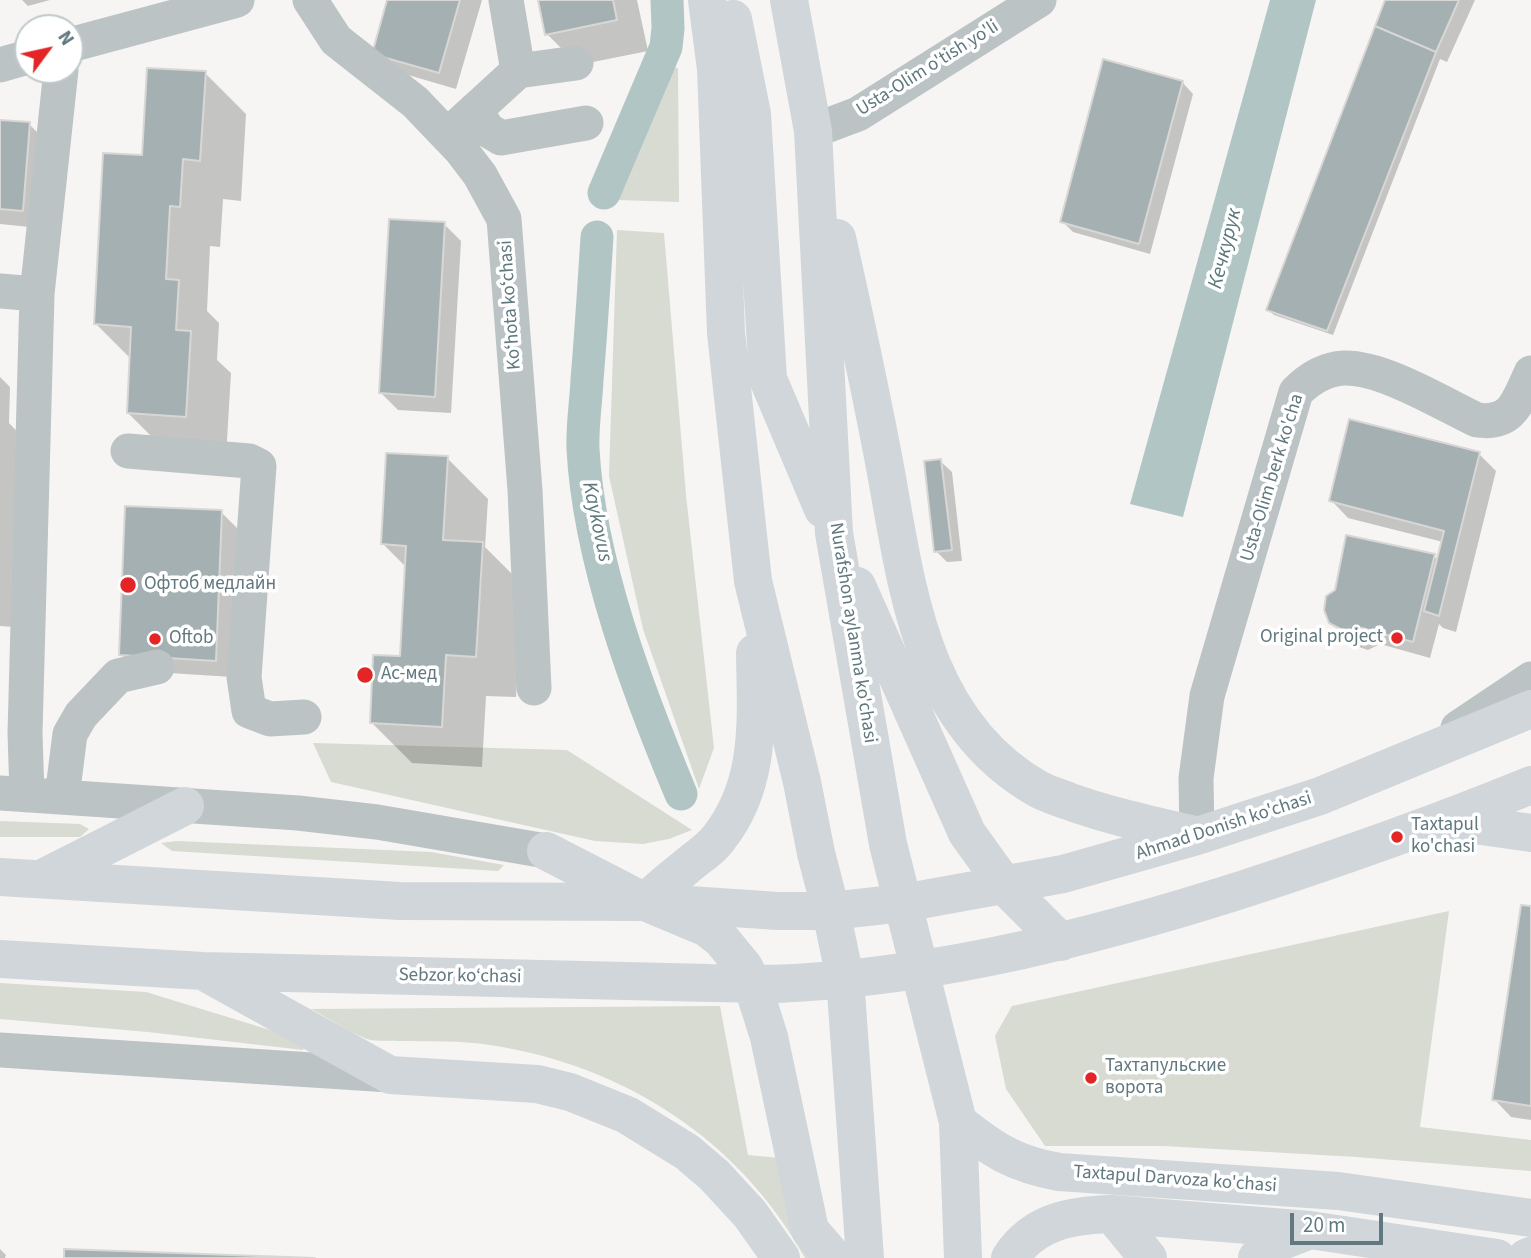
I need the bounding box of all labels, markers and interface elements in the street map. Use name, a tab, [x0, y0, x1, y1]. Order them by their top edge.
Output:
north arrow	[14, 14, 84, 84]
street label: Usta-Olim o'tish yo'li	[853, 16, 1003, 122]
text: N	[51, 26, 80, 51]
water label: Кечкурук	[1204, 206, 1248, 292]
street label: Koʻhota koʻchasi	[495, 239, 527, 371]
street label: Usta-Olim berk ko'cha	[1237, 391, 1309, 565]
water label: Kaykovus	[575, 480, 617, 564]
street label: Nurafshon aylanma ko'chasi	[823, 521, 881, 745]
place label: Офтоб медлайн	[144, 574, 276, 596]
marker: Офтоб медлайн	[118, 575, 138, 595]
place label: Original project	[1260, 627, 1383, 649]
place label: Oftob	[169, 628, 213, 650]
marker: Original project	[1389, 630, 1405, 646]
marker: Oftob	[147, 631, 163, 647]
place label: Ас-мед	[381, 664, 437, 686]
marker: Ас-мед	[355, 665, 375, 685]
street label: Ahmad Donish ko'chasi	[1133, 788, 1315, 866]
place label: Taxtapul ko'chasi	[1411, 815, 1479, 859]
marker: Taxtapul ko'chasi	[1389, 829, 1405, 845]
street label: Sebzor ko‘chasi	[398, 965, 522, 989]
place label: Тахтапульские ворота	[1105, 1056, 1226, 1100]
marker: Тахтапульские ворота	[1083, 1070, 1099, 1086]
street label: Taxtapul Darvoza ko'chasi	[1072, 1162, 1278, 1198]
scale bar	[1293, 1198, 1386, 1242]
text: 20 m	[1303, 1210, 1345, 1240]

